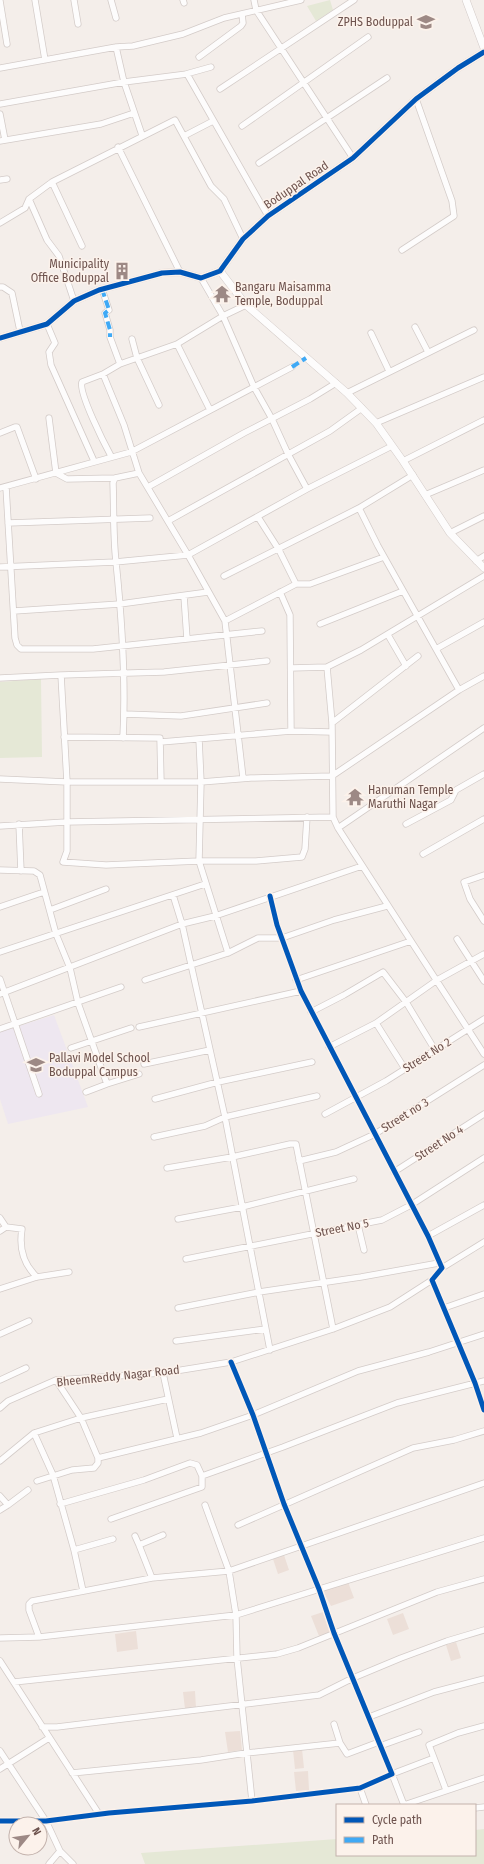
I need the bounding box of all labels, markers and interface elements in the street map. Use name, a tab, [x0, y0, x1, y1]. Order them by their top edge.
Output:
school or university icon: ZPHS Boduppal	[416, 12, 436, 32]
place label: ZPHS Boduppal	[338, 15, 413, 29]
street label: Boduppal Road	[261, 158, 331, 212]
place label: Municipality Office Boduppal	[31, 257, 110, 285]
building icon: Municipality Office Boduppal	[112, 261, 132, 281]
place label: Bangaru Maisamma Temple, Boduppal	[235, 280, 331, 308]
temple icon: Bangaru Maisamma Temple, Boduppal	[212, 284, 232, 304]
place label: Hanuman Temple Maruthi Nagar	[368, 783, 454, 811]
temple icon: Hanuman Temple Maruthi Nagar	[345, 787, 365, 807]
street label: Street No 2	[400, 1035, 454, 1075]
place label: Pallavi Model School Boduppal Campus	[49, 1051, 150, 1079]
school or university icon: Pallavi Model School Boduppal Campus	[26, 1055, 46, 1075]
street label: Street no 3	[379, 1095, 431, 1135]
street label: Street No 4	[412, 1122, 466, 1164]
street label: Street No 5	[314, 1216, 370, 1240]
street label: BheemReddy Nagar Road	[56, 1363, 180, 1389]
legend	[336, 1804, 476, 1856]
text: Cycle path	[372, 1813, 422, 1827]
north arrow	[8, 1816, 48, 1856]
text: N	[29, 1825, 44, 1837]
text: Path	[372, 1833, 394, 1847]

